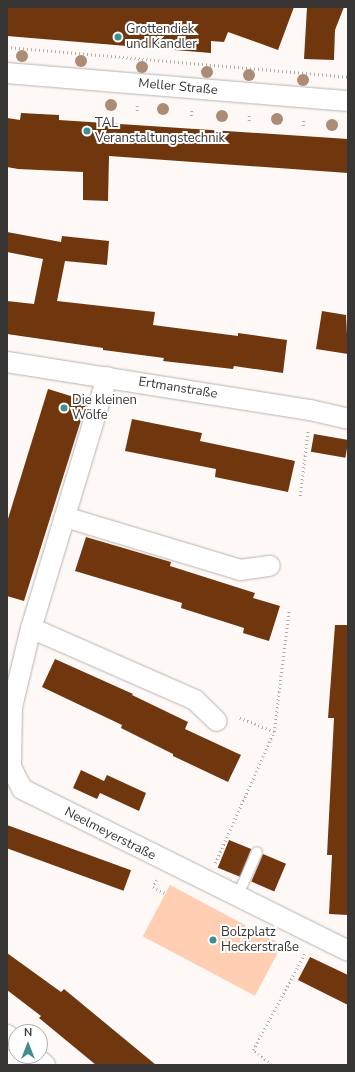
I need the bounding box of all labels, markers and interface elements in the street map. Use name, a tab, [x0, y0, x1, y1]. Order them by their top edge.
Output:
place label: Grottendiek und Kandler	[126, 22, 197, 53]
marker: Grottendiek und Kandler	[113, 32, 123, 42]
street label: Meller Straße	[138, 76, 218, 98]
place label: TAL Veranstaltungstechnik	[95, 116, 225, 147]
marker: TAL Veranstaltungstechnik	[82, 126, 92, 136]
street label: Ertmanstraße	[137, 374, 219, 402]
place label: Die kleinen Wölfe	[72, 393, 137, 424]
marker: Die kleinen Wölfe	[59, 403, 69, 413]
street label: Neelmeyerstraße	[62, 804, 158, 864]
place label: Bolzplatz Heckerstraße	[221, 925, 299, 956]
marker: Bolzplatz Heckerstraße	[208, 935, 218, 945]
north arrow	[8, 1024, 48, 1064]
text: N	[24, 1025, 32, 1040]

